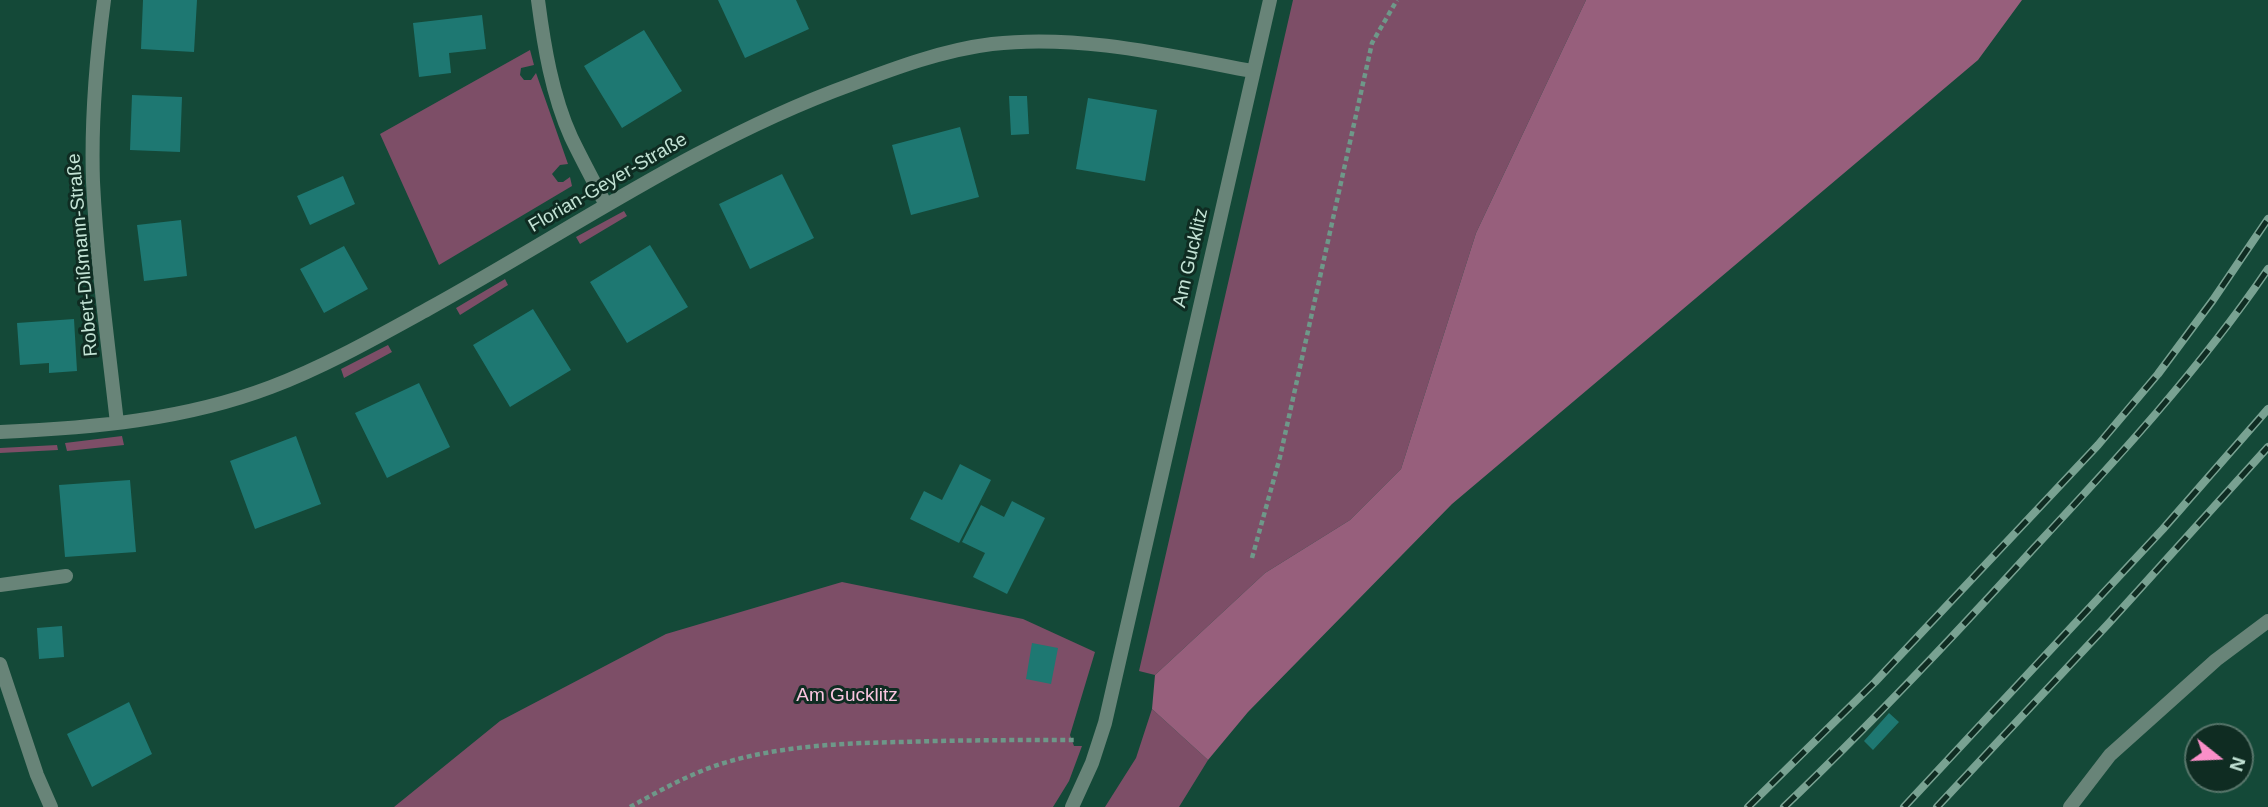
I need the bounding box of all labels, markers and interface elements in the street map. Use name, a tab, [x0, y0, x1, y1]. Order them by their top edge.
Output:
street label: Florian-Geyer-Straße	[525, 128, 691, 238]
street label: Robert-Dißmann-Straße	[63, 153, 103, 357]
street label: Am Gucklitz	[1168, 206, 1214, 310]
park label: Am Gucklitz	[796, 685, 898, 707]
north arrow	[2184, 723, 2254, 793]
text: N	[2225, 754, 2250, 774]

